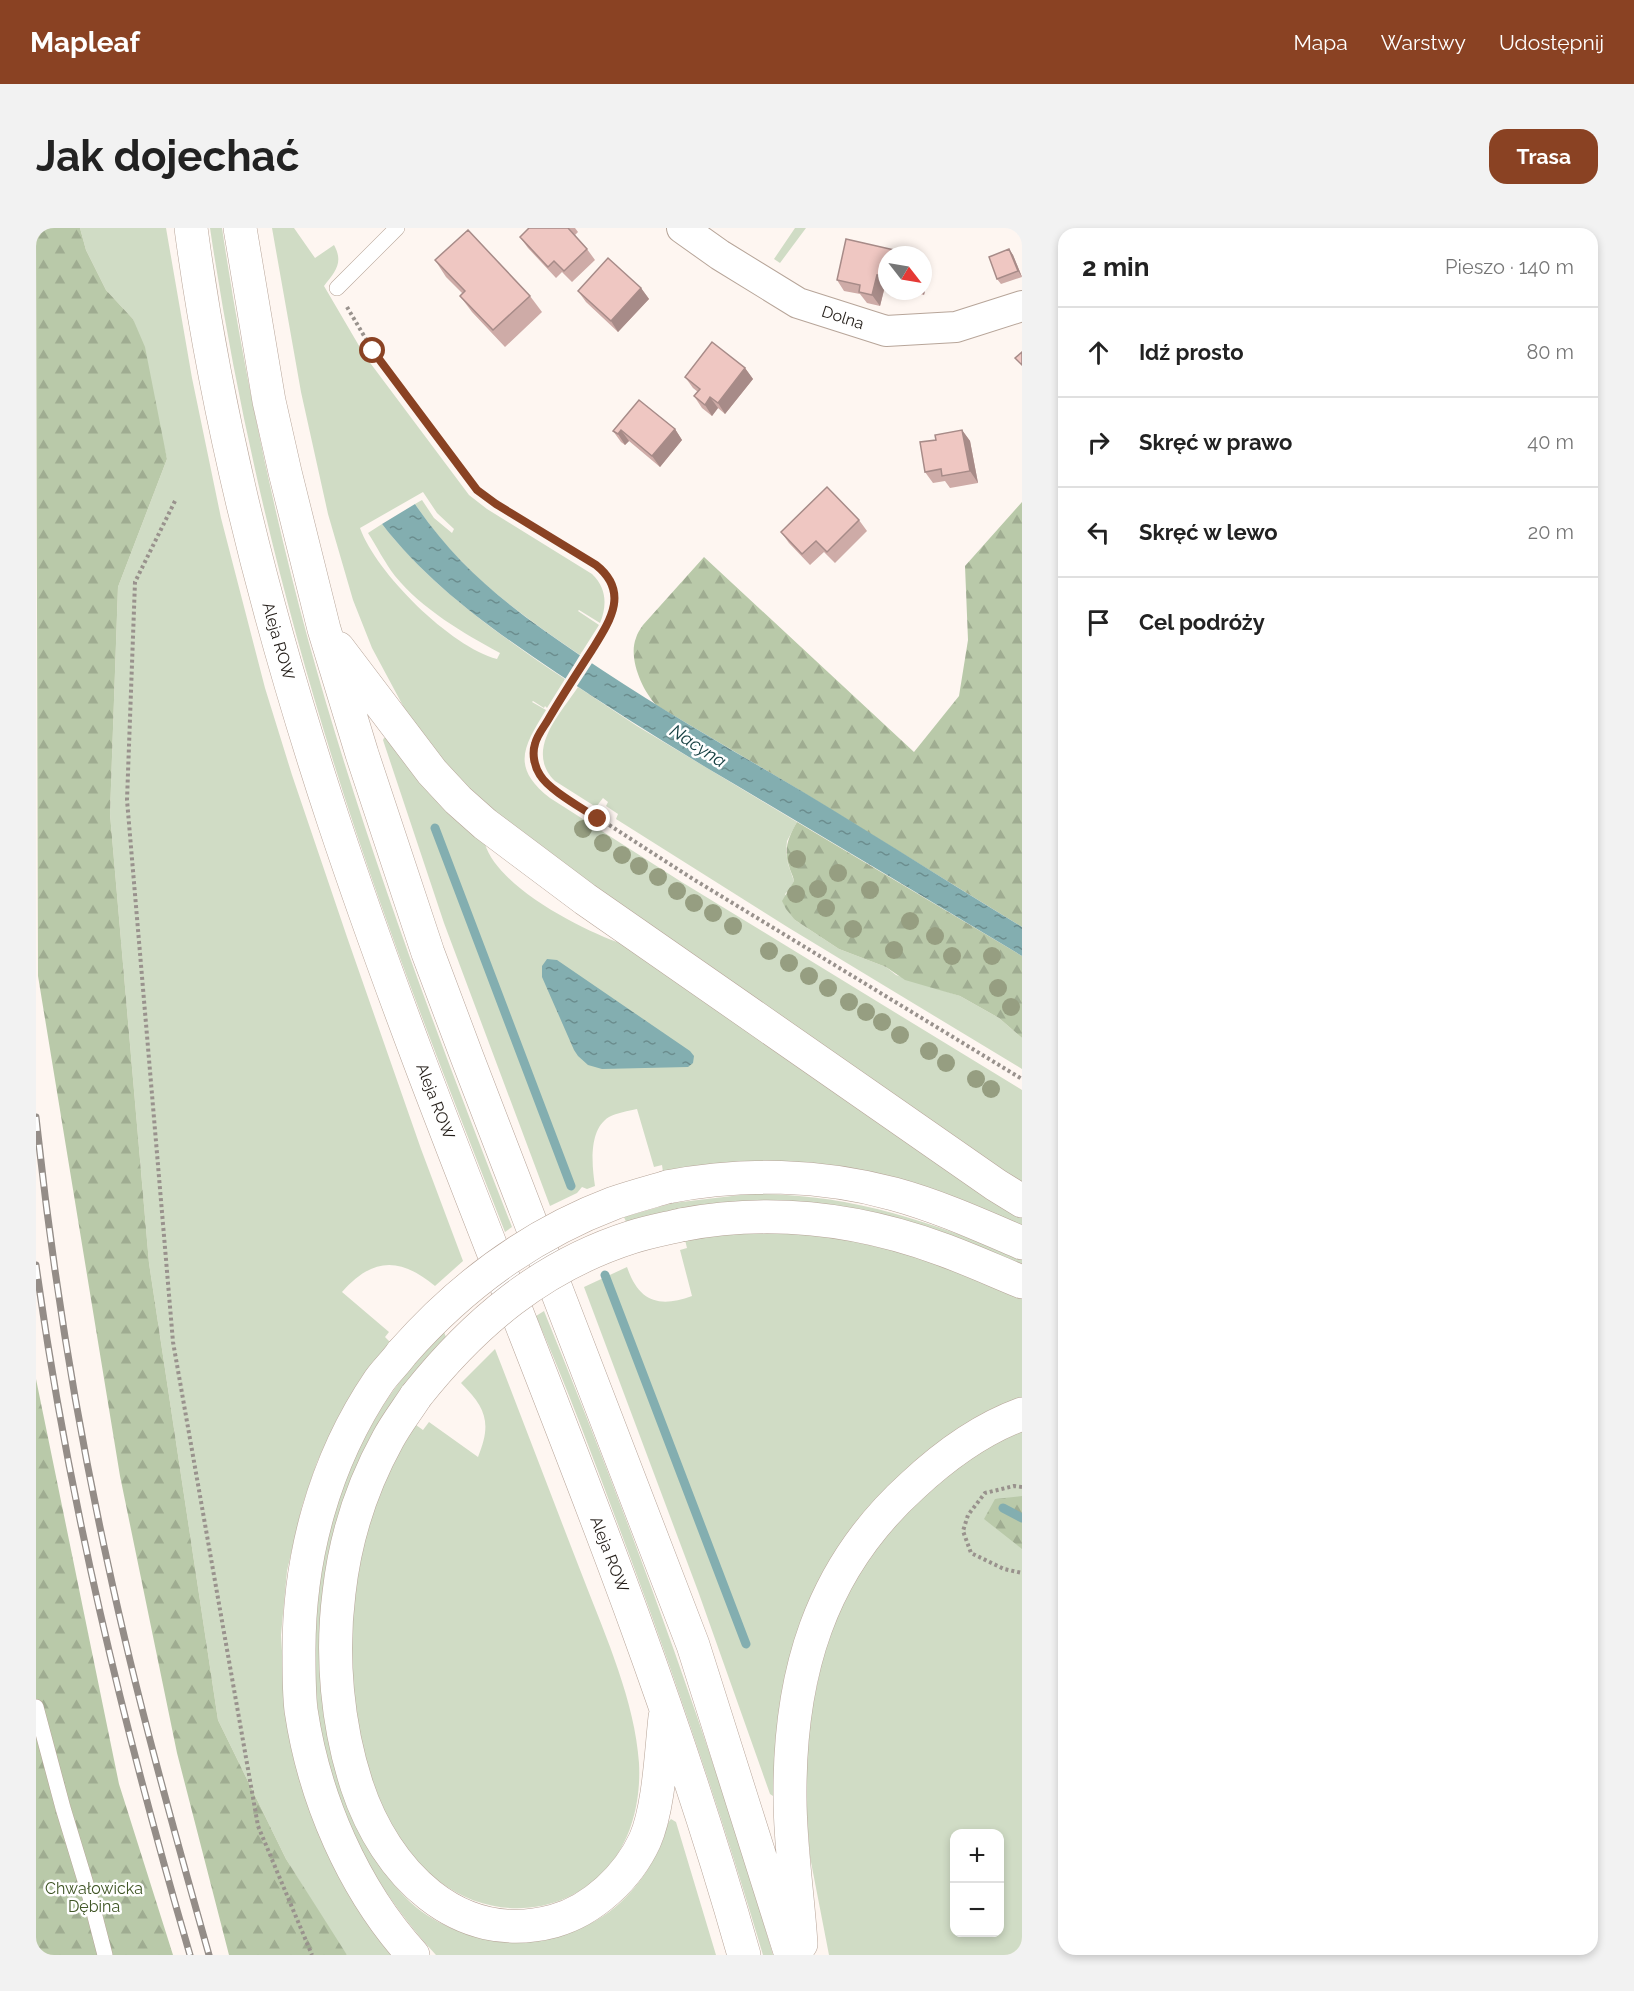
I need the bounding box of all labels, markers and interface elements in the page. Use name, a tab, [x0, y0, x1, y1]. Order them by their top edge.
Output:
text: Mapleaf	[30, 26, 140, 59]
text: Mapa	[1293, 30, 1348, 55]
text: Warstwy	[1381, 30, 1466, 55]
text: Udostępnij	[1499, 30, 1604, 55]
button: Trasa	[1489, 129, 1598, 184]
text: Jak dojechać	[36, 132, 299, 181]
north arrow	[878, 246, 932, 300]
text: 2 min	[1082, 252, 1149, 282]
text: Pieszo · 140 m	[1445, 255, 1574, 279]
street label: Dolna	[819, 302, 866, 333]
icon: ahead	[1082, 336, 1115, 369]
route start	[359, 337, 385, 363]
text: Idź prosto	[1139, 339, 1244, 365]
text: 80 m	[1526, 340, 1574, 364]
icon: right	[1082, 426, 1115, 459]
text: Skręć w prawo	[1139, 429, 1292, 455]
text: 40 m	[1527, 430, 1574, 454]
icon: left	[1082, 516, 1115, 549]
text: Skręć w lewo	[1139, 519, 1278, 545]
text: 20 m	[1528, 520, 1574, 544]
street label: Aleja ROW	[258, 600, 299, 682]
icon: arrive	[1082, 606, 1115, 639]
text: Cel podróży	[1139, 609, 1265, 635]
water label: Nacyna	[666, 720, 731, 772]
route end	[584, 805, 610, 831]
street label: Aleja ROW	[412, 1061, 459, 1142]
street label: Aleja ROW	[586, 1514, 633, 1595]
map controls	[950, 1829, 1004, 1937]
button: +	[950, 1829, 1004, 1883]
park label: Chwałowicka Dębina	[45, 1879, 143, 1916]
button: −	[950, 1883, 1004, 1937]

